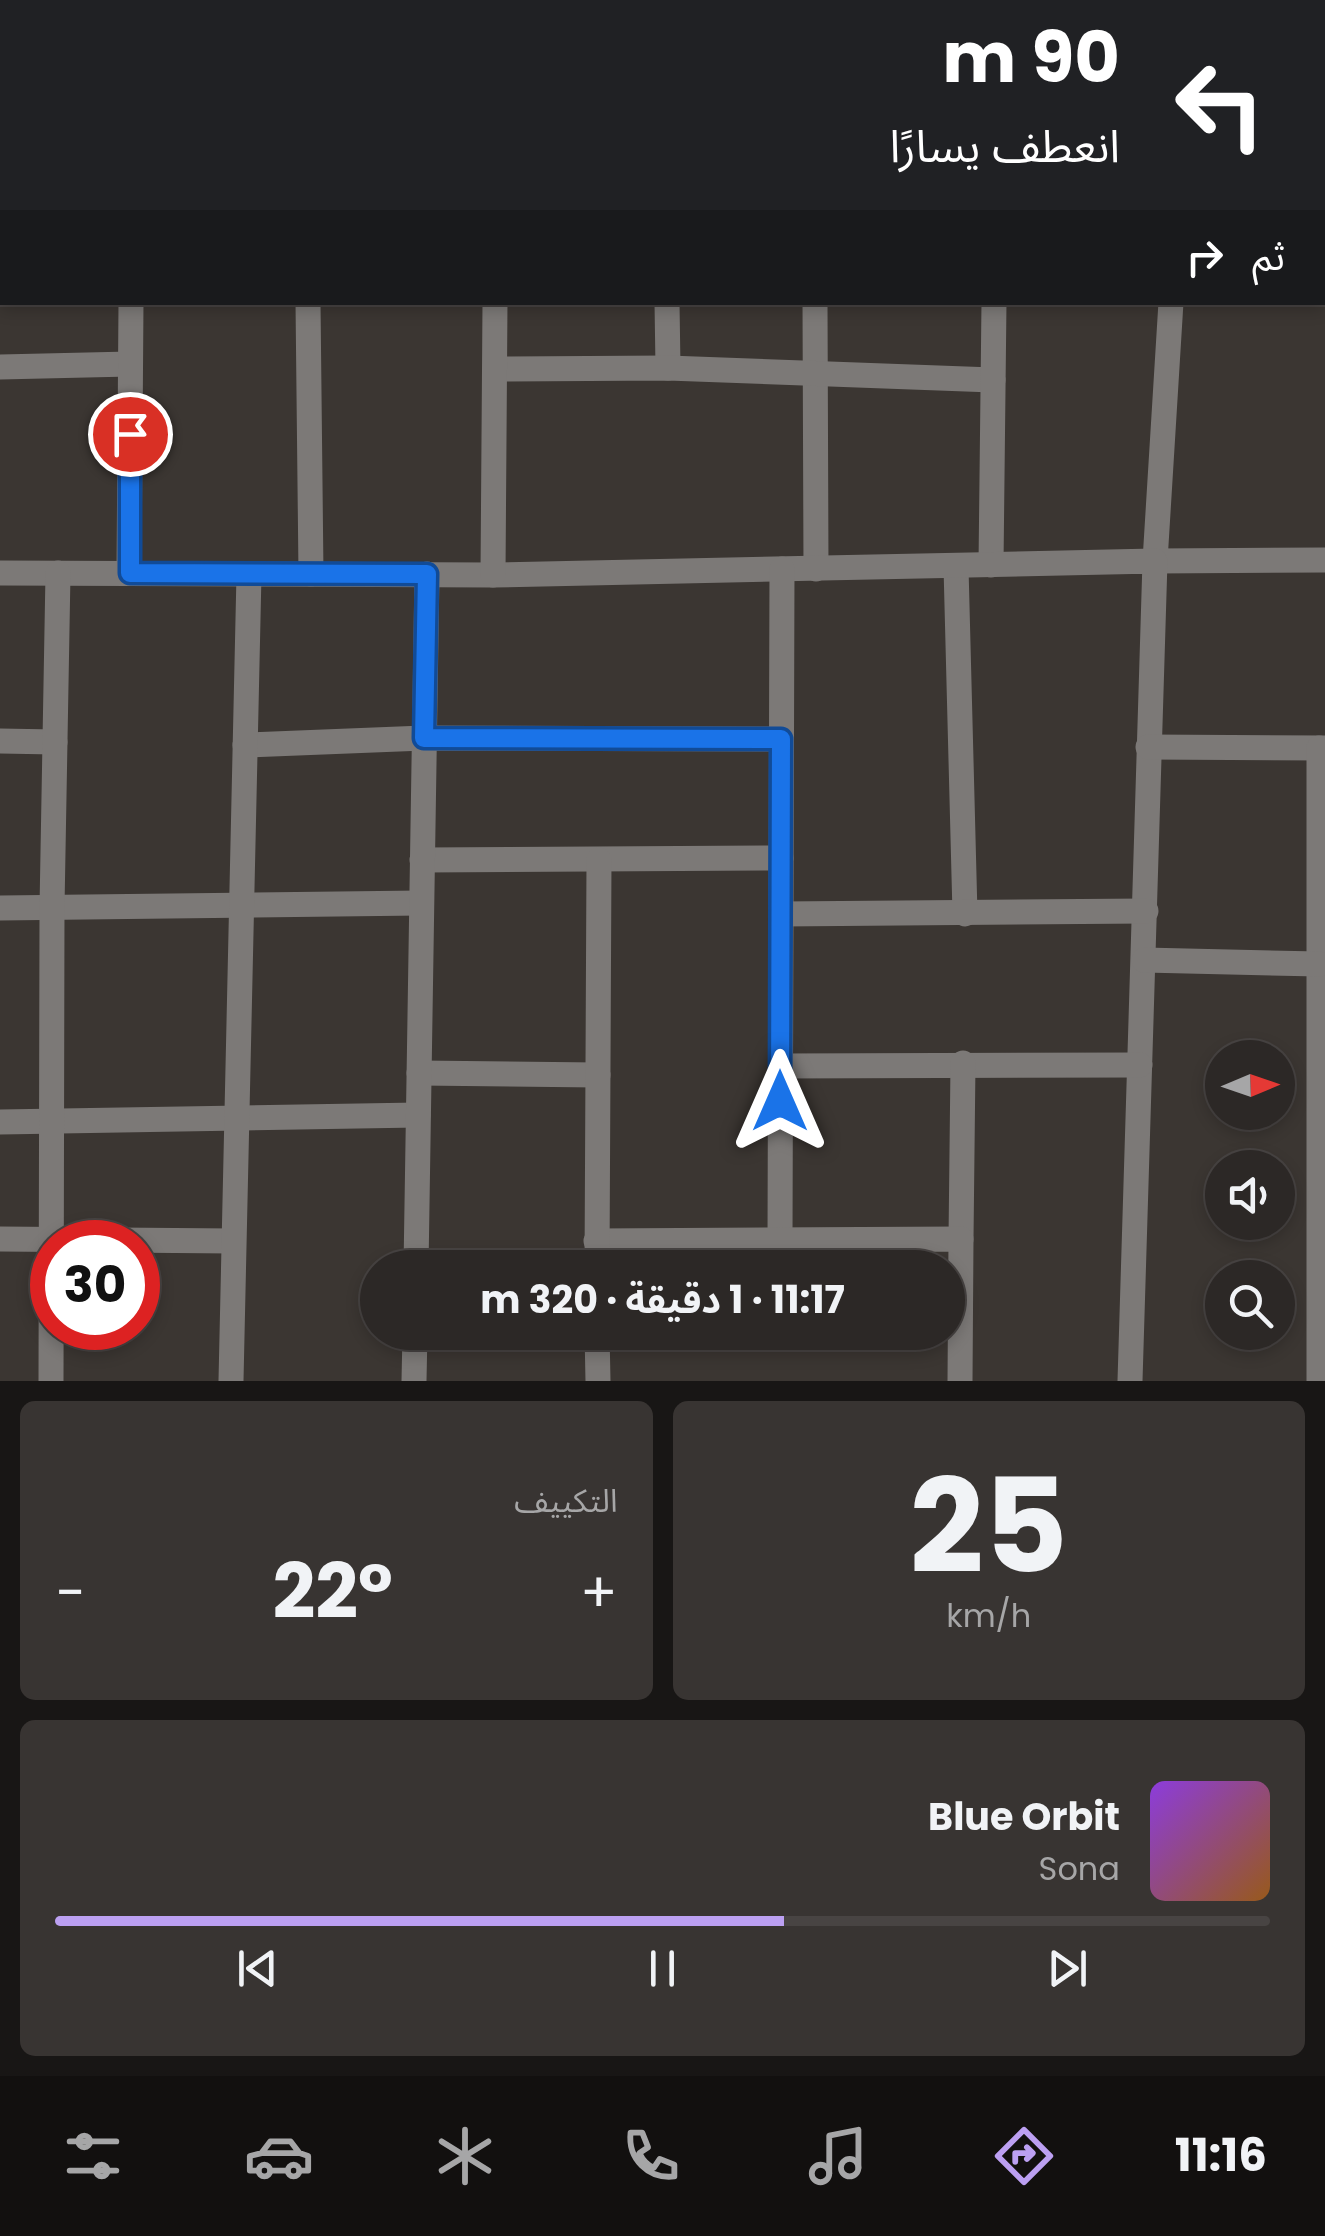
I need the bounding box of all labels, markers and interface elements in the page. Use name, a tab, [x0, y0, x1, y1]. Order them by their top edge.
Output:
text: 90 m	[942, 8, 1120, 107]
icon: left	[1155, 40, 1285, 170]
text: انعطف يسارًا	[889, 115, 1120, 178]
icon: right	[1177, 230, 1232, 285]
text: ثم	[1252, 230, 1285, 283]
pin	[88, 392, 173, 477]
icon: arrive	[103, 407, 158, 462]
north arrow	[1205, 1040, 1295, 1130]
map controls	[1205, 1040, 1295, 1350]
position arrow	[728, 1049, 832, 1153]
button: sound	[1205, 1150, 1295, 1240]
speed limit sign: 30	[30, 1220, 160, 1350]
button: search	[1205, 1260, 1295, 1350]
text: 11:17 · 1 دقيقة · 320 m	[480, 1273, 845, 1326]
text: 25	[909, 1435, 1068, 1618]
text: التكييف	[514, 1478, 618, 1523]
text: 22°	[272, 1539, 393, 1644]
text: −	[55, 1554, 85, 1631]
text: +	[580, 1554, 618, 1631]
text: km/h	[946, 1593, 1031, 1638]
text: Blue Orbit	[928, 1790, 1120, 1843]
text: Sona	[1039, 1846, 1120, 1891]
icon: previous	[230, 1941, 285, 1996]
icon: pause	[635, 1941, 690, 1996]
icon: next	[1040, 1941, 1095, 1996]
icon: filters	[58, 2121, 128, 2191]
icon: car	[244, 2121, 314, 2191]
icon: climate	[430, 2121, 500, 2191]
icon: phone	[616, 2121, 686, 2191]
icon: music	[803, 2121, 873, 2191]
icon: directions	[989, 2121, 1059, 2191]
text: 11:16	[1175, 2124, 1267, 2187]

